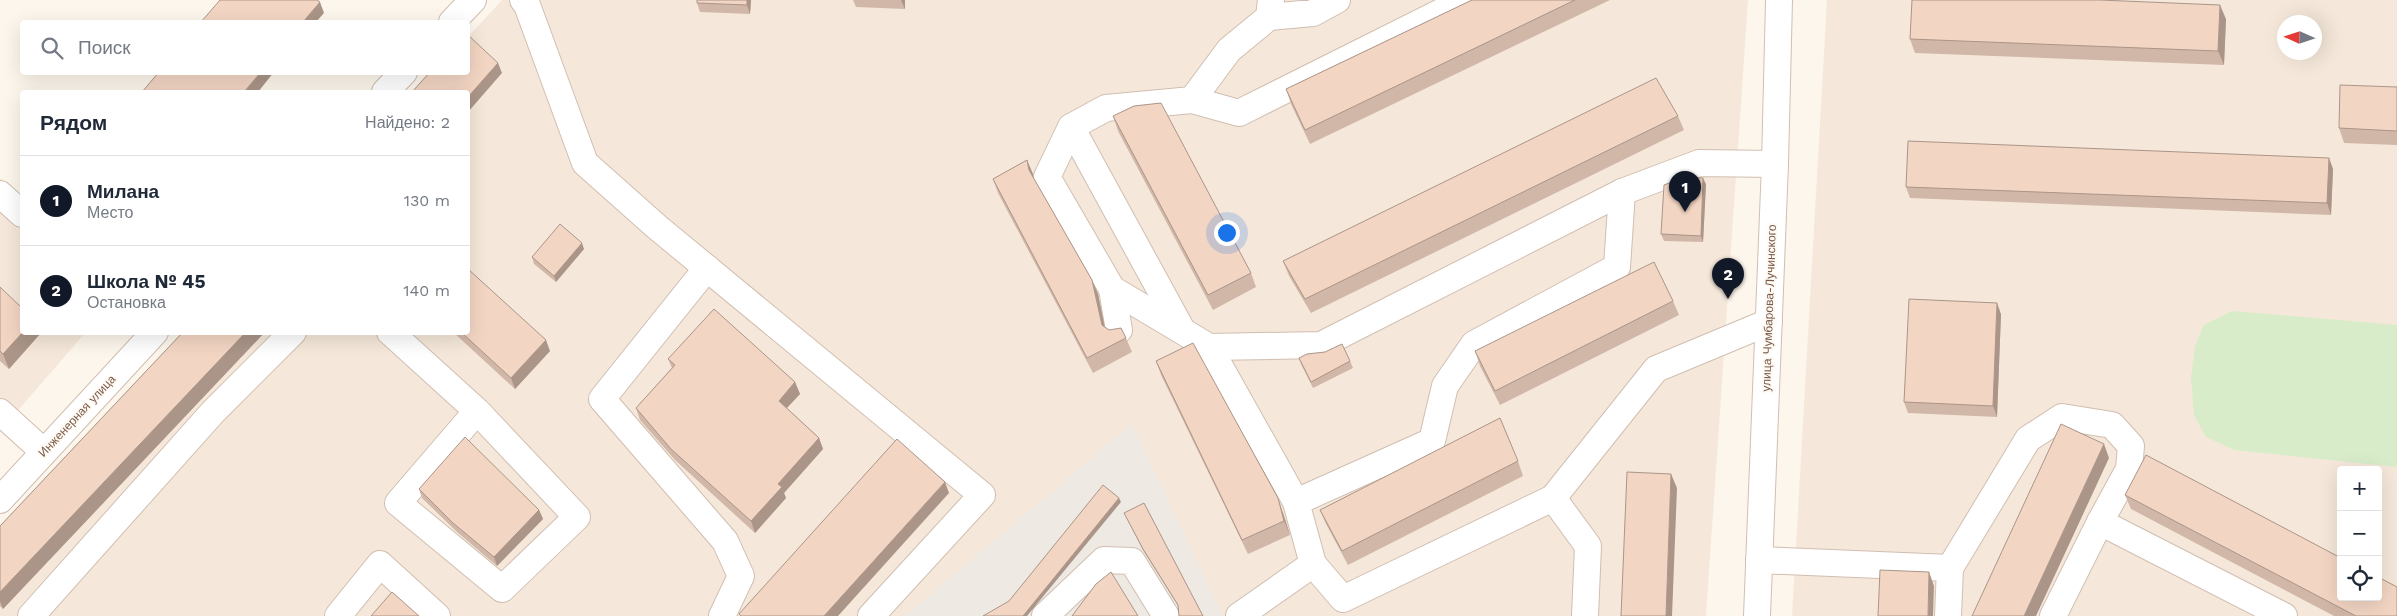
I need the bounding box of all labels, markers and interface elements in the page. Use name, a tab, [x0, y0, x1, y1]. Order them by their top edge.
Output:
north arrow	[2277, 15, 2322, 60]
search box	[20, 20, 470, 75]
icon: search	[38, 34, 66, 62]
text: Поиск	[78, 36, 131, 59]
text: Рядом	[40, 110, 107, 135]
text: Найдено: 2	[365, 113, 450, 132]
pin: 1	[1669, 171, 1701, 212]
text: Милана	[87, 180, 159, 203]
text: 1	[53, 191, 59, 210]
text: 130 m	[404, 191, 450, 210]
text: Место	[87, 203, 133, 222]
your location	[1214, 220, 1240, 246]
street label: улица Чумбарова-Лучинского	[1759, 224, 1779, 392]
pin: 2	[1712, 258, 1744, 299]
text: Школа № 45	[87, 270, 205, 293]
text: 2	[51, 281, 61, 300]
text: 140 m	[403, 281, 450, 300]
text: Остановка	[87, 293, 166, 312]
street label: Инженерная улица	[35, 372, 119, 460]
map controls	[2337, 466, 2382, 601]
button: +	[2337, 466, 2382, 511]
button: −	[2337, 511, 2382, 556]
button: locate	[2337, 556, 2382, 601]

